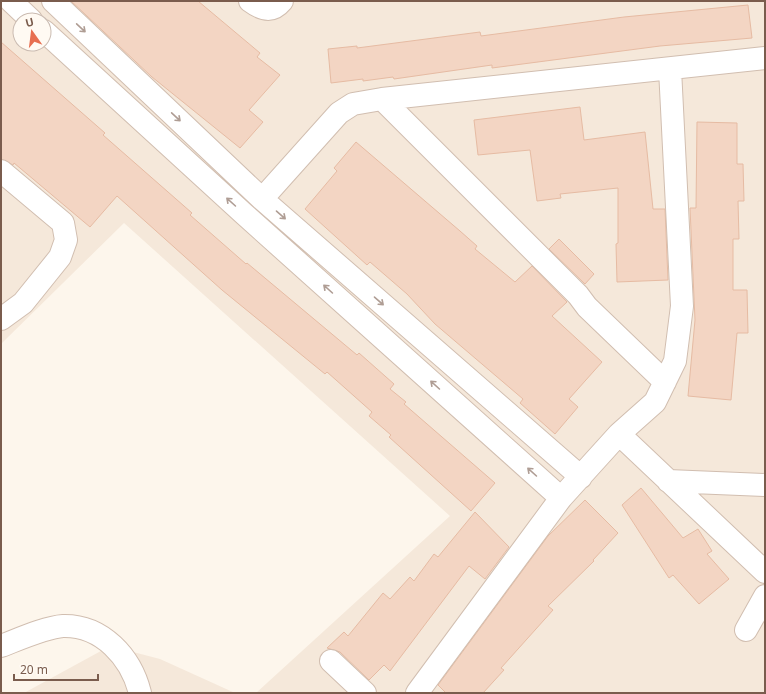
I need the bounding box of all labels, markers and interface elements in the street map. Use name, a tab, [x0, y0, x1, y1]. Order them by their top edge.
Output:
north arrow	[12, 12, 52, 52]
text: U	[24, 14, 35, 30]
one-way arrow	[76, 23, 86, 33]
one-way arrow	[171, 112, 181, 122]
one-way arrow	[226, 197, 236, 207]
one-way arrow	[276, 211, 286, 220]
one-way arrow	[323, 284, 333, 294]
one-way arrow	[374, 296, 384, 306]
one-way arrow	[430, 380, 440, 390]
one-way arrow	[527, 467, 537, 476]
scale bar	[14, 656, 98, 682]
text: 20 m	[20, 661, 48, 678]

